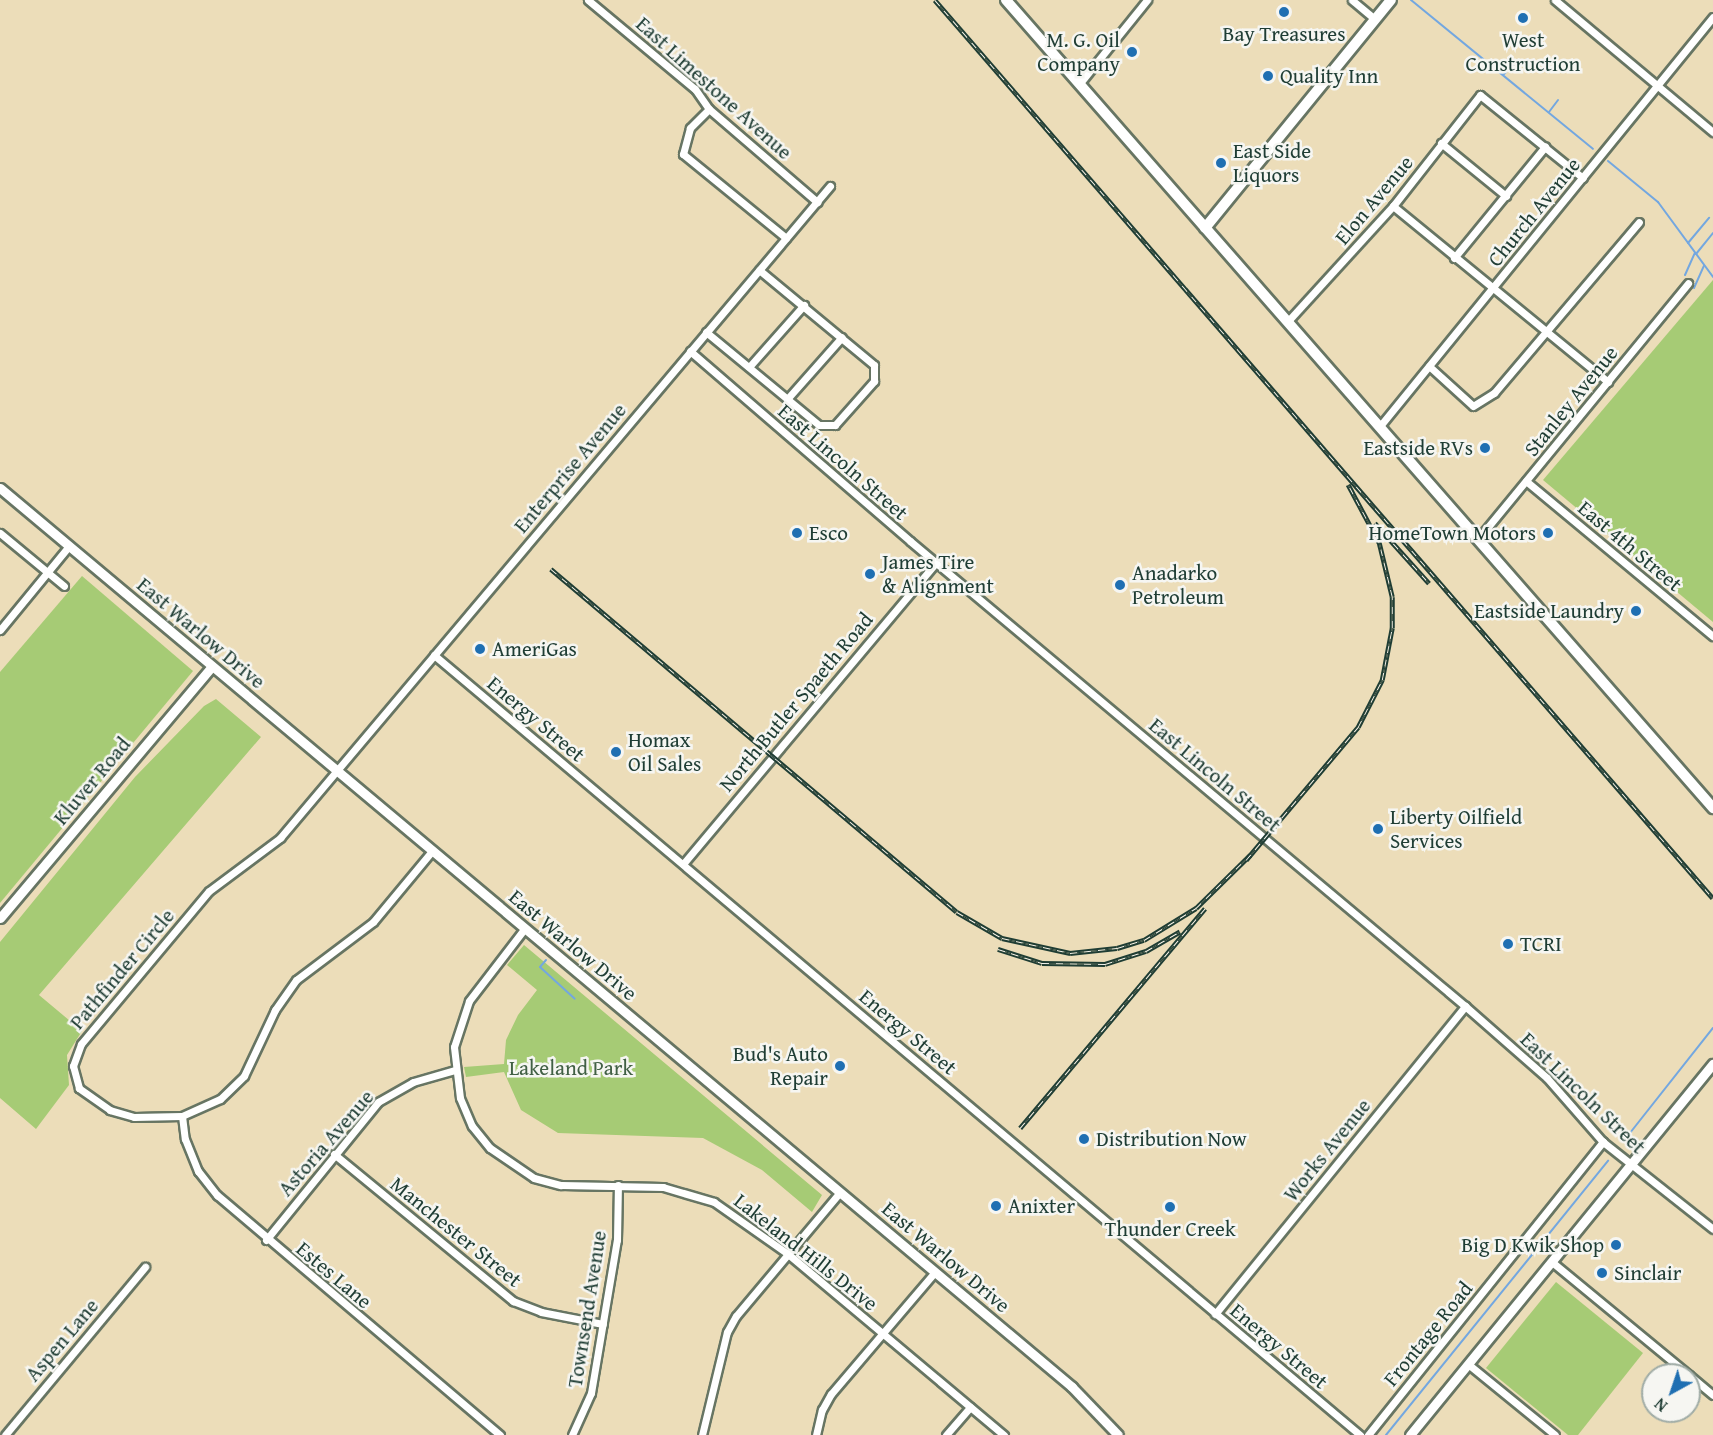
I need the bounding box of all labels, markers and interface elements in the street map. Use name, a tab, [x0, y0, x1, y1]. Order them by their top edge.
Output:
marker: Bay Treasures	[1277, 5, 1291, 19]
street label: East Limestone Avenue	[631, 11, 797, 165]
marker: West Construction	[1516, 11, 1530, 25]
place label: Bay Treasures	[1222, 21, 1346, 47]
place label: M. G. Oil Company	[1037, 27, 1120, 77]
place label: West Construction	[1466, 27, 1580, 77]
marker: M. G. Oil Company	[1125, 45, 1139, 59]
place label: Quality Inn	[1280, 63, 1378, 89]
marker: Quality Inn	[1261, 69, 1275, 83]
place label: East Side Liquors	[1233, 138, 1311, 188]
street label: Elon Avenue	[1330, 150, 1418, 250]
street label: Church Avenue	[1482, 152, 1586, 272]
marker: East Side Liquors	[1214, 156, 1228, 170]
street label: Stanley Avenue	[1519, 341, 1623, 461]
street label: Enterprise Avenue	[508, 398, 632, 538]
street label: East Lincoln Street	[773, 399, 913, 525]
place label: Eastside RVs	[1363, 435, 1473, 461]
marker: Eastside RVs	[1478, 441, 1492, 455]
street label: East 4th Street	[1573, 495, 1687, 597]
place label: Esco	[809, 520, 848, 546]
place label: HomeTown Motors	[1369, 520, 1536, 546]
marker: Esco	[790, 526, 804, 540]
marker: HomeTown Motors	[1541, 526, 1555, 540]
place label: James Tire & Alignment	[882, 549, 994, 599]
place label: Anadarko Petroleum	[1132, 560, 1224, 610]
marker: James Tire & Alignment	[863, 567, 877, 581]
street label: East Warlow Drive	[132, 572, 270, 694]
marker: Anadarko Petroleum	[1113, 578, 1127, 592]
place label: Eastside Laundry	[1474, 598, 1624, 624]
marker: Eastside Laundry	[1629, 604, 1643, 618]
street label: North Butler Spaeth Road	[714, 607, 878, 797]
place label: AmeriGas	[492, 636, 577, 662]
marker: AmeriGas	[473, 642, 487, 656]
street label: Energy Street	[482, 671, 590, 767]
street label: East Lincoln Street	[1144, 713, 1286, 837]
place label: Homax Oil Sales	[628, 727, 701, 777]
street label: Kluver Road	[48, 732, 136, 830]
marker: Homax Oil Sales	[609, 745, 623, 759]
place label: Liberty Oilfield Services	[1390, 804, 1522, 854]
marker: Liberty Oilfield Services	[1371, 822, 1385, 836]
street label: East Warlow Drive	[504, 884, 642, 1006]
street label: Pathfinder Circle	[64, 904, 180, 1034]
place label: TCRI	[1520, 931, 1562, 957]
marker: TCRI	[1501, 937, 1515, 951]
street label: Energy Street	[854, 984, 962, 1080]
street label: East Lincoln Street	[1515, 1027, 1651, 1159]
place label: Bud's Auto Repair	[733, 1041, 828, 1091]
park label: Lakeland Park	[509, 1055, 633, 1081]
marker: Bud's Auto Repair	[833, 1059, 847, 1073]
street label: Astoria Avenue	[273, 1085, 379, 1201]
street label: Works Avenue	[1278, 1094, 1376, 1206]
place label: Distribution Now	[1096, 1126, 1247, 1152]
marker: Distribution Now	[1077, 1132, 1091, 1146]
street label: Manchester Street	[385, 1171, 527, 1293]
street label: Lakeland Hills Drive	[729, 1188, 883, 1316]
place label: Anixter	[1008, 1193, 1075, 1219]
street label: East Warlow Drive	[877, 1196, 1015, 1318]
marker: Anixter	[989, 1199, 1003, 1213]
marker: Thunder Creek	[1163, 1200, 1177, 1214]
place label: Thunder Creek	[1104, 1216, 1236, 1242]
street label: Townsend Avenue	[562, 1229, 612, 1389]
place label: Big D Kwik Shop	[1461, 1232, 1604, 1258]
street label: Estes Lane	[291, 1236, 377, 1314]
marker: Big D Kwik Shop	[1609, 1238, 1623, 1252]
place label: Sinclair	[1614, 1260, 1681, 1286]
marker: Sinclair	[1595, 1266, 1609, 1280]
street label: Frontage Road	[1378, 1277, 1478, 1391]
street label: Aspen Lane	[20, 1293, 104, 1387]
street label: Energy Street	[1225, 1298, 1333, 1394]
north arrow	[1641, 1363, 1701, 1423]
text: N	[1649, 1393, 1673, 1418]

